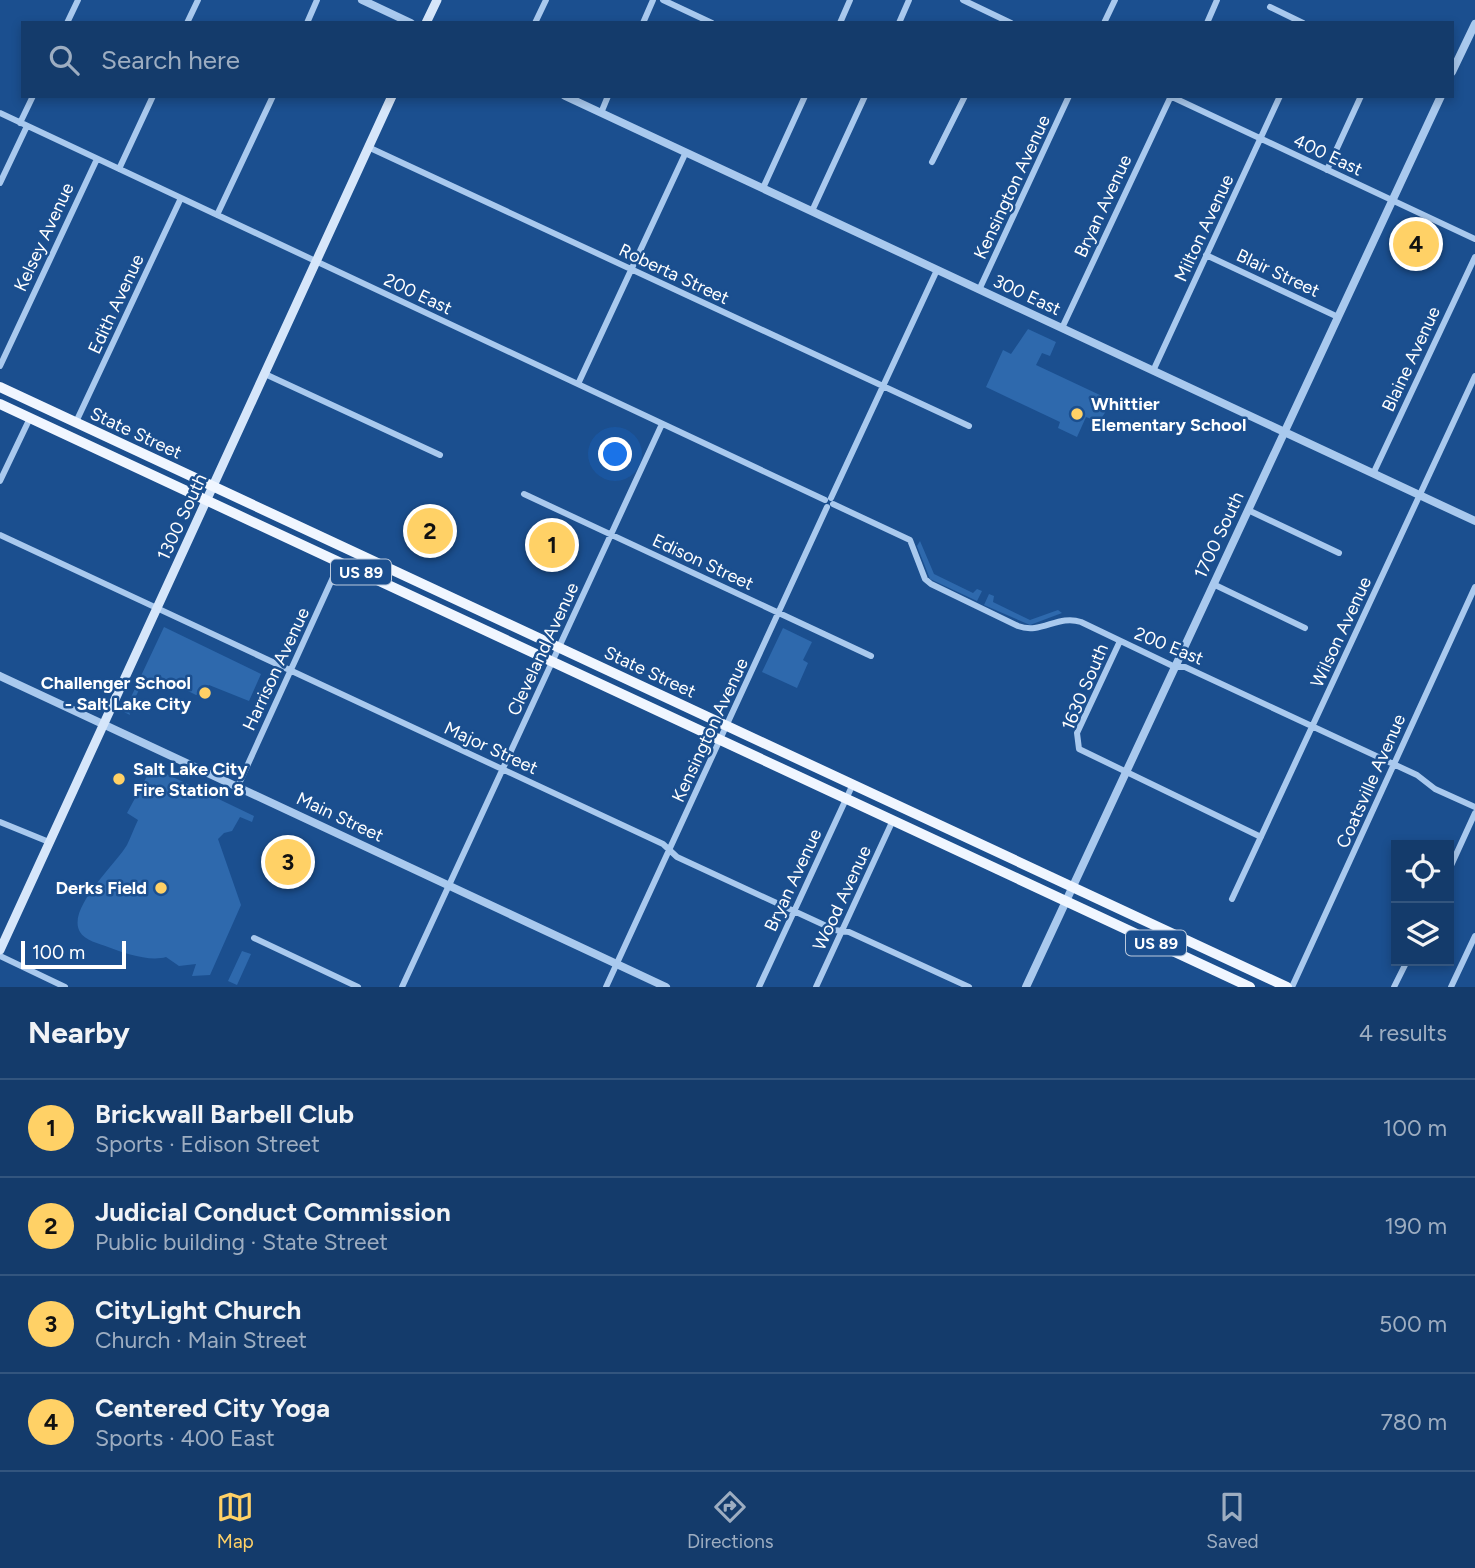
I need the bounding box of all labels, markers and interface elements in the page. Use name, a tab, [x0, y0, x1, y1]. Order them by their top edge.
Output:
search box	[21, 21, 1454, 98]
icon: search	[45, 41, 83, 79]
text: Search here	[101, 44, 240, 76]
street label: Kensington Avenue	[969, 111, 1055, 263]
street label: 400 East	[1290, 129, 1366, 181]
street label: Bryan Avenue	[1070, 151, 1136, 261]
street label: Milton Avenue	[1170, 171, 1239, 285]
street label: Kelsey Avenue	[9, 179, 79, 295]
pin: 4	[1393, 218, 1439, 270]
street label: Roberta Street	[615, 239, 733, 309]
street label: Blair Street	[1233, 244, 1323, 302]
street label: Edith Avenue	[83, 250, 149, 357]
street label: 200 East	[380, 269, 456, 319]
street label: 300 East	[990, 270, 1065, 320]
street label: Blaine Avenue	[1377, 303, 1445, 415]
place label: Whittier Elementary School	[1091, 393, 1246, 436]
street label: State Street	[87, 402, 185, 464]
marker: Whittier Elementary School	[1069, 406, 1085, 422]
your location	[598, 437, 632, 471]
street label: 1300 South	[152, 470, 212, 564]
street label: 1700 South	[1189, 488, 1249, 582]
pin: 2	[407, 505, 453, 557]
pin: 1	[529, 519, 575, 571]
street label: Edison Street	[649, 529, 757, 595]
road number: US 89	[331, 559, 391, 584]
street label: Wilson Avenue	[1306, 573, 1376, 691]
street label: Cleveland Avenue	[502, 579, 584, 719]
street label: Harrison Avenue	[238, 604, 314, 734]
street label: 200 East	[1131, 622, 1207, 670]
street label: 1630 South	[1057, 640, 1113, 734]
street label: State Street	[601, 641, 699, 703]
street label: Kensington Avenue	[667, 654, 753, 806]
place label: Challenger School - Salt Lake City	[41, 672, 192, 715]
marker: Challenger School - Salt Lake City	[197, 685, 213, 701]
street label: Coatsville Avenue	[1332, 710, 1410, 851]
street label: Major Street	[441, 717, 541, 779]
place label: Salt Lake City Fire Station 8	[133, 758, 248, 801]
marker: Salt Lake City Fire Station 8	[111, 771, 127, 787]
street label: Main Street	[293, 787, 387, 847]
street label: Bryan Avenue	[760, 825, 826, 935]
pin: 3	[265, 836, 311, 888]
map controls	[1391, 840, 1454, 966]
button: locate	[1391, 840, 1454, 903]
street label: Wood Avenue	[808, 842, 876, 954]
place label: Derks Field	[55, 877, 147, 899]
marker: Derks Field	[153, 880, 169, 896]
button: layers	[1391, 903, 1454, 966]
road number: US 89	[1126, 931, 1186, 956]
scale bar	[21, 938, 126, 970]
text: 100 m	[32, 941, 85, 964]
text: Nearby	[28, 1014, 130, 1051]
text: 4 results	[1359, 1019, 1447, 1047]
text: Brickwall Barbell Club	[95, 1098, 354, 1130]
text: 1	[46, 1114, 56, 1142]
text: 100 m	[1383, 1114, 1447, 1142]
text: Sports · Edison Street	[95, 1130, 320, 1158]
text: Judicial Conduct Commission	[95, 1196, 451, 1228]
text: 2	[44, 1212, 58, 1240]
text: 190 m	[1384, 1212, 1447, 1240]
text: Public building · State Street	[95, 1228, 388, 1256]
text: CityLight Church	[95, 1294, 301, 1326]
text: 3	[45, 1310, 57, 1338]
text: 500 m	[1379, 1310, 1447, 1338]
text: Church · Main Street	[95, 1326, 307, 1354]
text: Centered City Yoga	[95, 1392, 330, 1424]
text: 4	[44, 1408, 58, 1436]
text: 780 m	[1381, 1408, 1447, 1436]
text: Sports · 400 East	[95, 1424, 275, 1452]
tab: Map	[216, 1488, 254, 1553]
tab: Directions	[687, 1488, 774, 1553]
tab: Saved	[1206, 1488, 1259, 1553]

